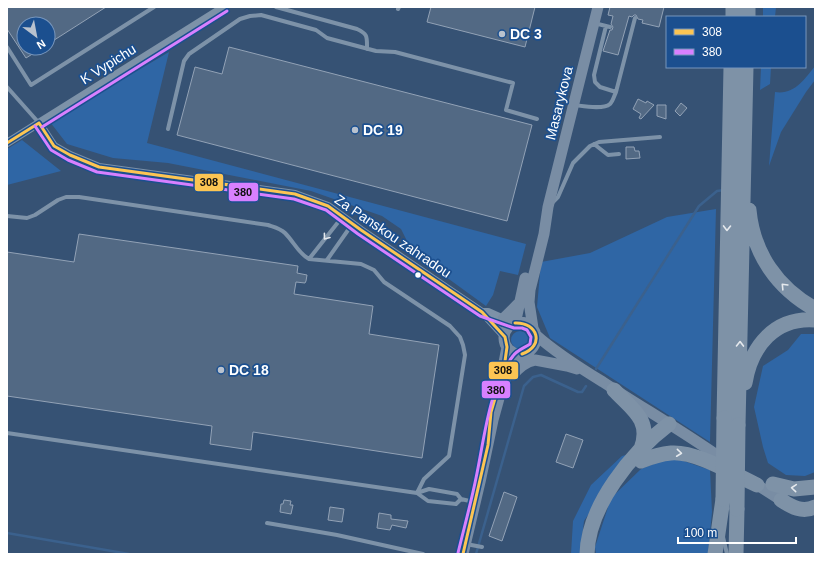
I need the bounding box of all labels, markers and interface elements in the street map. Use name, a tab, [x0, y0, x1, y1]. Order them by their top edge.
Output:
north arrow	[16, 16, 56, 56]
legend	[666, 16, 806, 68]
text: 308	[702, 25, 722, 39]
place label: DC 3	[510, 26, 542, 42]
marker: DC 3	[497, 29, 507, 39]
text: N	[35, 37, 48, 52]
street label: K Vypichu	[77, 41, 139, 87]
text: 380	[702, 45, 722, 59]
street label: Masarykova	[542, 64, 576, 142]
place label: DC 19	[363, 122, 403, 138]
marker: DC 19	[350, 125, 360, 135]
line badge: 308	[194, 173, 224, 192]
text: 308	[200, 176, 218, 188]
line badge: 380	[228, 182, 259, 202]
text: 380	[234, 186, 252, 198]
street label: Za Panskou zahradou	[332, 191, 454, 281]
one-way arrow	[723, 225, 731, 231]
one-way arrow	[324, 233, 331, 240]
unlabelled marker	[413, 270, 423, 280]
one-way arrow	[781, 283, 788, 291]
one-way arrow	[736, 341, 744, 347]
line badge: 308	[488, 361, 519, 380]
place label: DC 18	[229, 362, 269, 378]
text: 308	[494, 364, 512, 376]
marker: DC 18	[216, 365, 226, 375]
line badge: 380	[481, 380, 511, 399]
text: 380	[487, 384, 505, 396]
one-way arrow	[676, 449, 682, 458]
one-way arrow	[791, 484, 797, 493]
scale bar	[678, 519, 796, 545]
text: 100 m	[684, 526, 717, 540]

